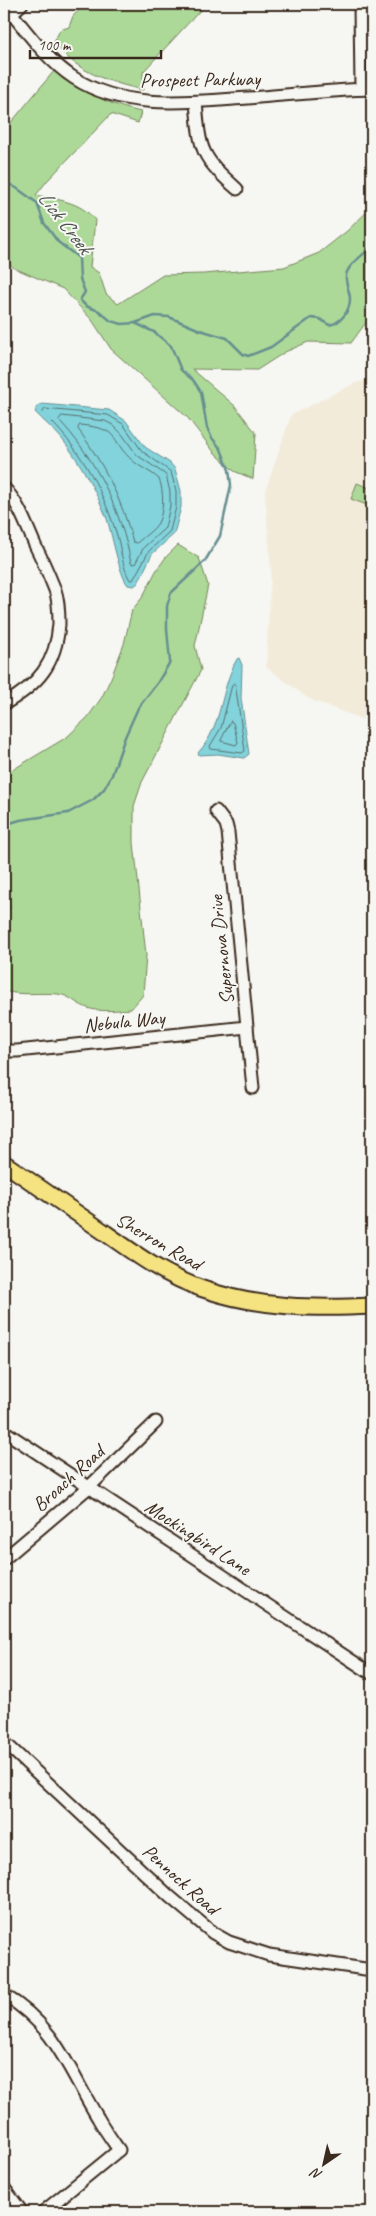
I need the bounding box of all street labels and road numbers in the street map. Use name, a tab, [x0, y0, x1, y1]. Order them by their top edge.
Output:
street label: Prospect Parkway	[140, 66, 262, 93]
street label: Supernova Drive	[203, 893, 240, 1006]
street label: Nebula Way	[82, 1005, 168, 1038]
street label: Sherron Road	[111, 1207, 209, 1278]
street label: Broach Road	[27, 1438, 112, 1517]
street label: Mockingbird Lane	[140, 1494, 256, 1582]
street label: Pennock Road	[137, 1839, 226, 1922]

